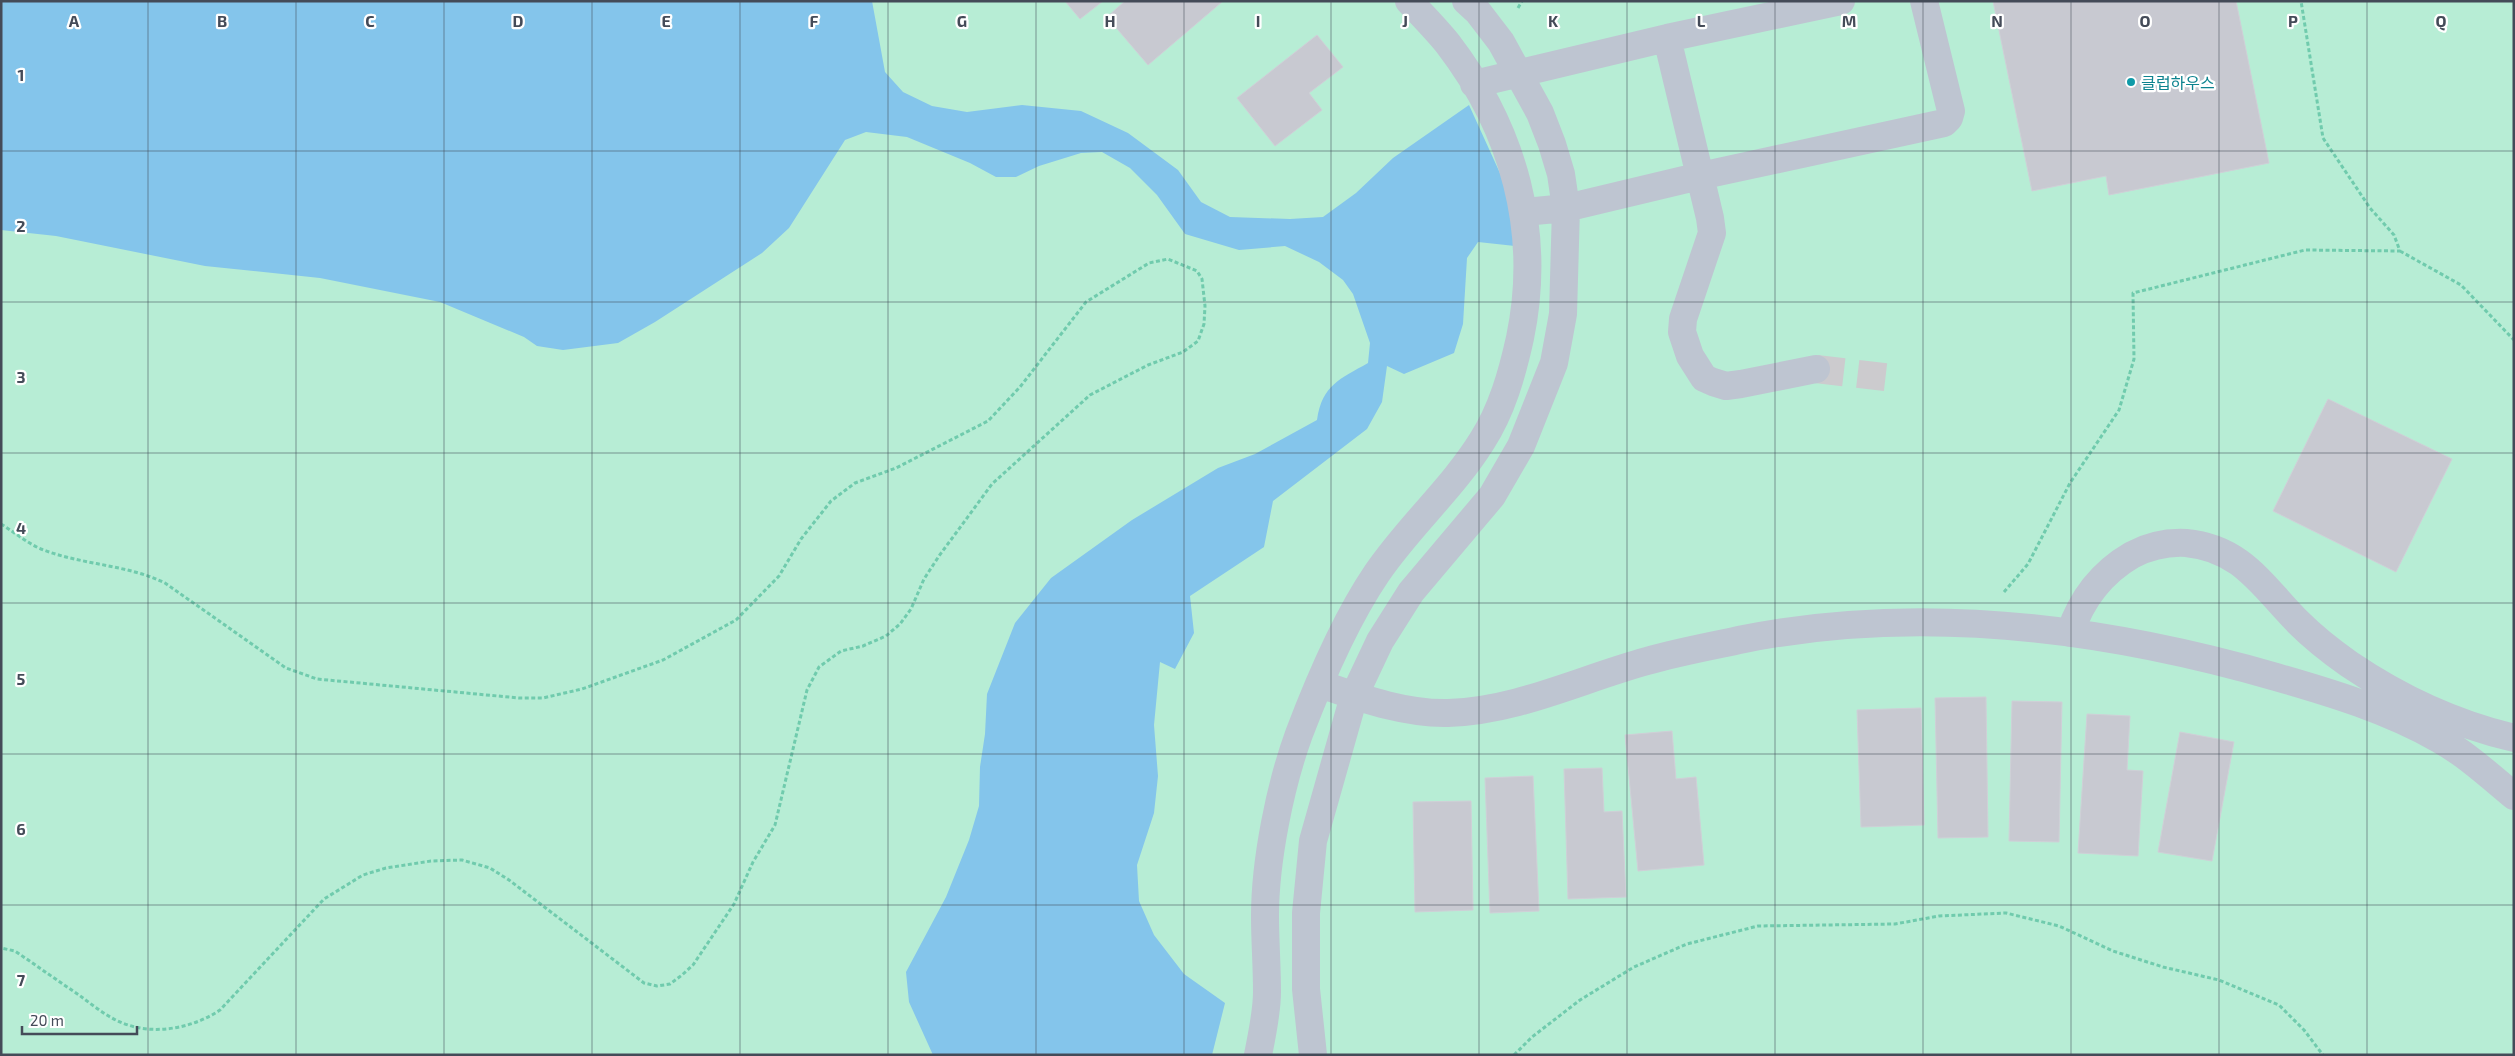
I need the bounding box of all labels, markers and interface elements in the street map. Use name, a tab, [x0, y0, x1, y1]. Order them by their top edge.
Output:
text: A	[69, 11, 80, 30]
text: B	[217, 11, 227, 30]
text: C	[365, 11, 375, 30]
text: D	[513, 11, 524, 30]
text: E	[661, 11, 671, 30]
text: F	[810, 11, 819, 30]
text: G	[957, 11, 967, 30]
text: H	[1104, 11, 1116, 30]
text: I	[1256, 11, 1260, 30]
text: J	[1402, 11, 1408, 30]
text: K	[1548, 11, 1559, 30]
text: L	[1697, 11, 1706, 30]
text: M	[1842, 11, 1856, 30]
text: N	[1991, 11, 2003, 30]
text: O	[2139, 11, 2151, 30]
text: P	[2288, 11, 2298, 30]
text: Q	[2435, 11, 2447, 31]
text: 1	[18, 65, 24, 84]
place label: 클럽하우스	[2141, 73, 2215, 92]
marker: 클럽하우스	[2125, 76, 2137, 88]
text: 2	[16, 216, 26, 235]
text: 3	[16, 367, 26, 386]
text: 4	[16, 518, 26, 537]
text: 5	[17, 669, 26, 688]
text: 6	[16, 819, 26, 838]
text: 7	[17, 970, 26, 989]
scale bar	[22, 1004, 138, 1036]
text: 20 m	[30, 1011, 64, 1029]

